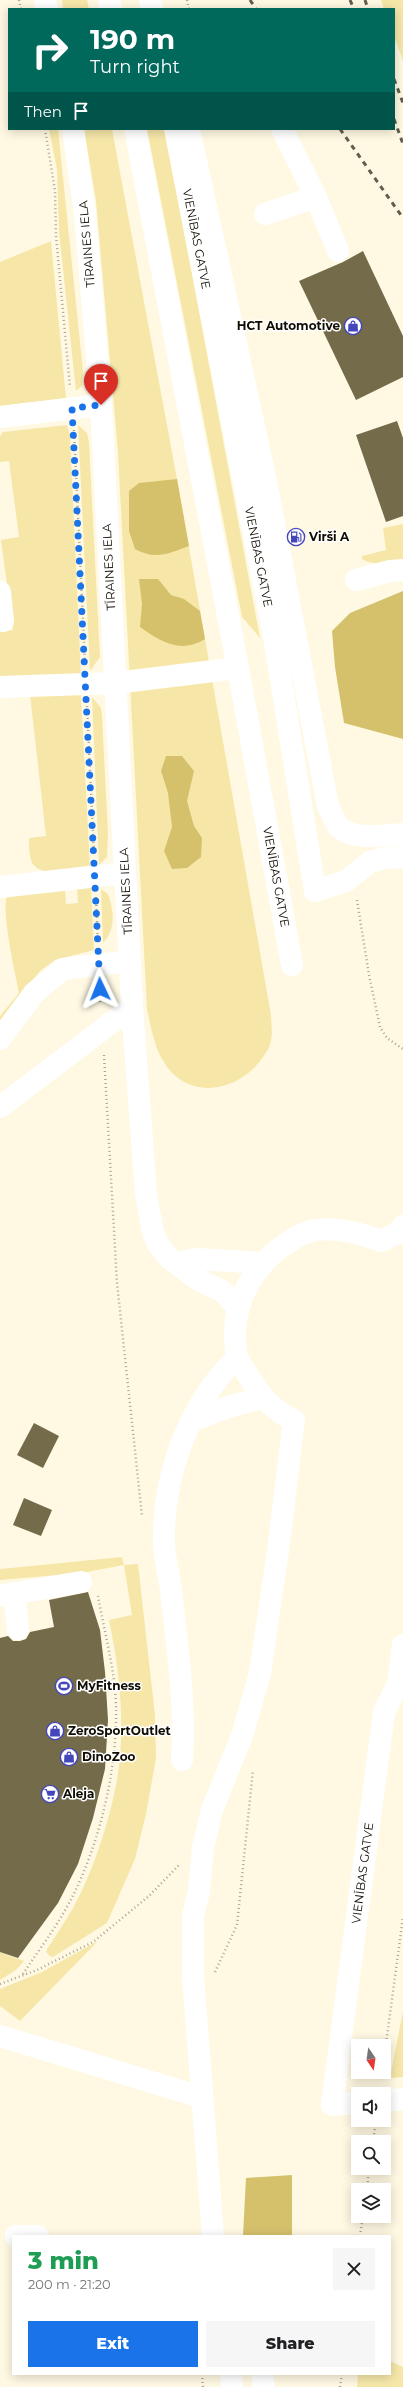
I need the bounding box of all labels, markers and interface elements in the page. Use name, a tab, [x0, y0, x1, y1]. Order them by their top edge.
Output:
text: 190 m	[90, 22, 175, 56]
icon: right	[24, 24, 76, 76]
text: Turn right	[90, 56, 180, 78]
icon: arrive	[70, 100, 92, 122]
text: Then	[24, 102, 62, 121]
street label: VIENĪBAS GATVE	[180, 187, 214, 290]
street label: TĪRAINES IELA	[75, 200, 98, 288]
shop icon: HCT Automotive	[343, 316, 363, 336]
place label: HCT Automotive	[237, 318, 340, 333]
pin	[84, 364, 118, 405]
icon: arrive	[90, 370, 112, 392]
street label: VIENĪBAS GATVE	[242, 505, 276, 608]
street label: TĪRAINES IELA	[99, 523, 118, 611]
fuel station icon: Virši A	[286, 527, 306, 547]
place label: Virši A	[308, 529, 350, 544]
street label: VIENĪBAS GATVE	[260, 825, 293, 928]
street label: TĪRAINES IELA	[116, 847, 135, 935]
position arrow	[79, 968, 121, 1010]
sports icon: MyFitness	[54, 1676, 74, 1696]
place label: MyFitness	[77, 1678, 141, 1693]
shop icon: ZeroSportOutlet	[45, 1721, 65, 1741]
place label: ZeroSportOutlet	[68, 1723, 172, 1738]
shop icon: DinoZoo	[59, 1747, 79, 1767]
place label: DinoZoo	[82, 1749, 136, 1764]
supermarket icon: Aleja	[40, 1784, 60, 1804]
place label: Aleja	[62, 1786, 94, 1801]
street label: VIENĪBAS GATVE	[348, 1822, 376, 1925]
north arrow	[351, 2039, 391, 2079]
map controls	[351, 2039, 391, 2223]
button: sound	[351, 2087, 391, 2127]
button: search	[351, 2135, 391, 2175]
button: layers	[351, 2183, 391, 2223]
text: 3 min	[28, 2246, 99, 2275]
button: close	[333, 2248, 375, 2290]
text: 200 m · 21:20	[28, 2276, 111, 2292]
button: Exit	[28, 2321, 198, 2367]
button: Share	[206, 2321, 375, 2367]

